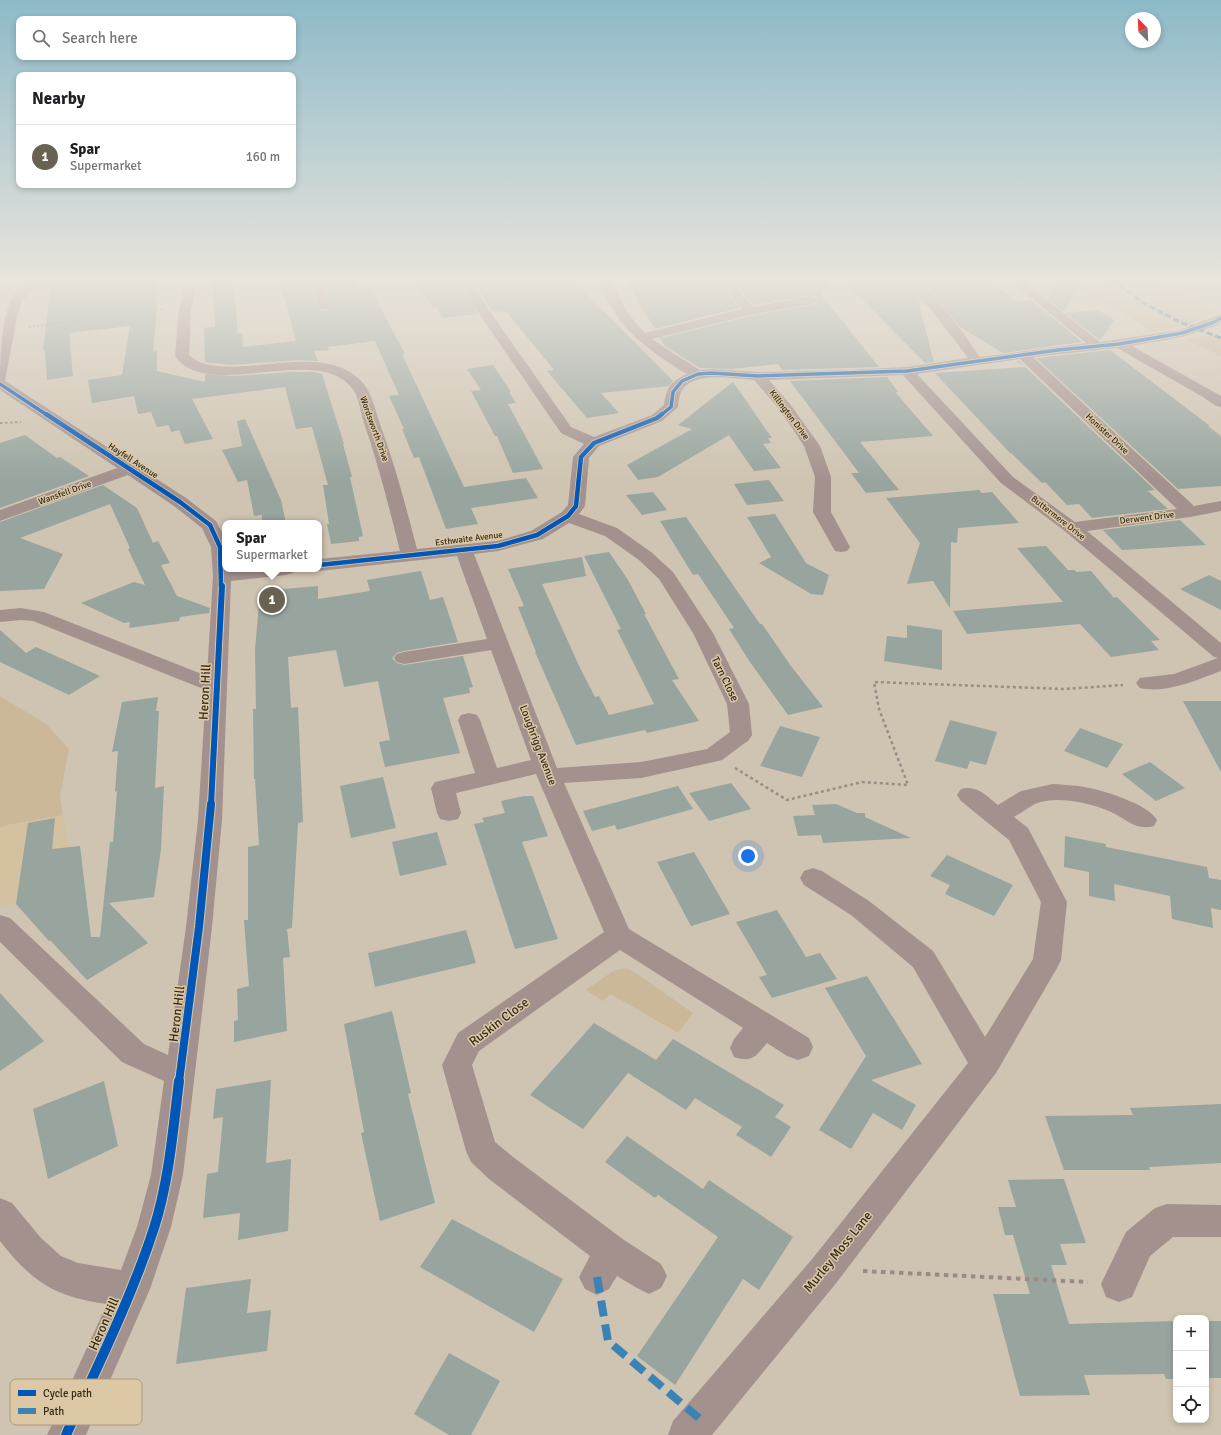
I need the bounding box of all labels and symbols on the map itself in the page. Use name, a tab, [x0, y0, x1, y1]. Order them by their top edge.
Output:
north arrow	[1125, 12, 1161, 48]
street label: Killington Drive	[767, 388, 812, 443]
street label: Wordsworth Drive	[357, 395, 391, 464]
street label: Honister Drive	[1083, 411, 1131, 457]
street label: Hayfell Avenue	[106, 441, 161, 482]
street label: Wansfell Drive	[37, 478, 93, 508]
street label: Buttermere Drive	[1029, 493, 1088, 543]
street label: Derwent Drive	[1119, 509, 1175, 527]
street label: Esthwaite Avenue	[435, 529, 504, 549]
pin: 1	[259, 585, 285, 615]
street label: Tarn Close	[709, 654, 741, 704]
street label: Heron Hill	[196, 663, 214, 721]
street label: Loughrigg Avenue	[517, 703, 559, 787]
your location	[738, 846, 758, 866]
street label: Heron Hill	[166, 985, 188, 1043]
street label: Ruskin Close	[466, 994, 532, 1050]
street label: Murley Moss Lane	[800, 1208, 876, 1296]
street label: Heron Hill	[85, 1295, 123, 1353]
legend	[10, 1379, 142, 1425]
text: Cycle path	[43, 1387, 92, 1400]
text: Path	[43, 1405, 64, 1418]

